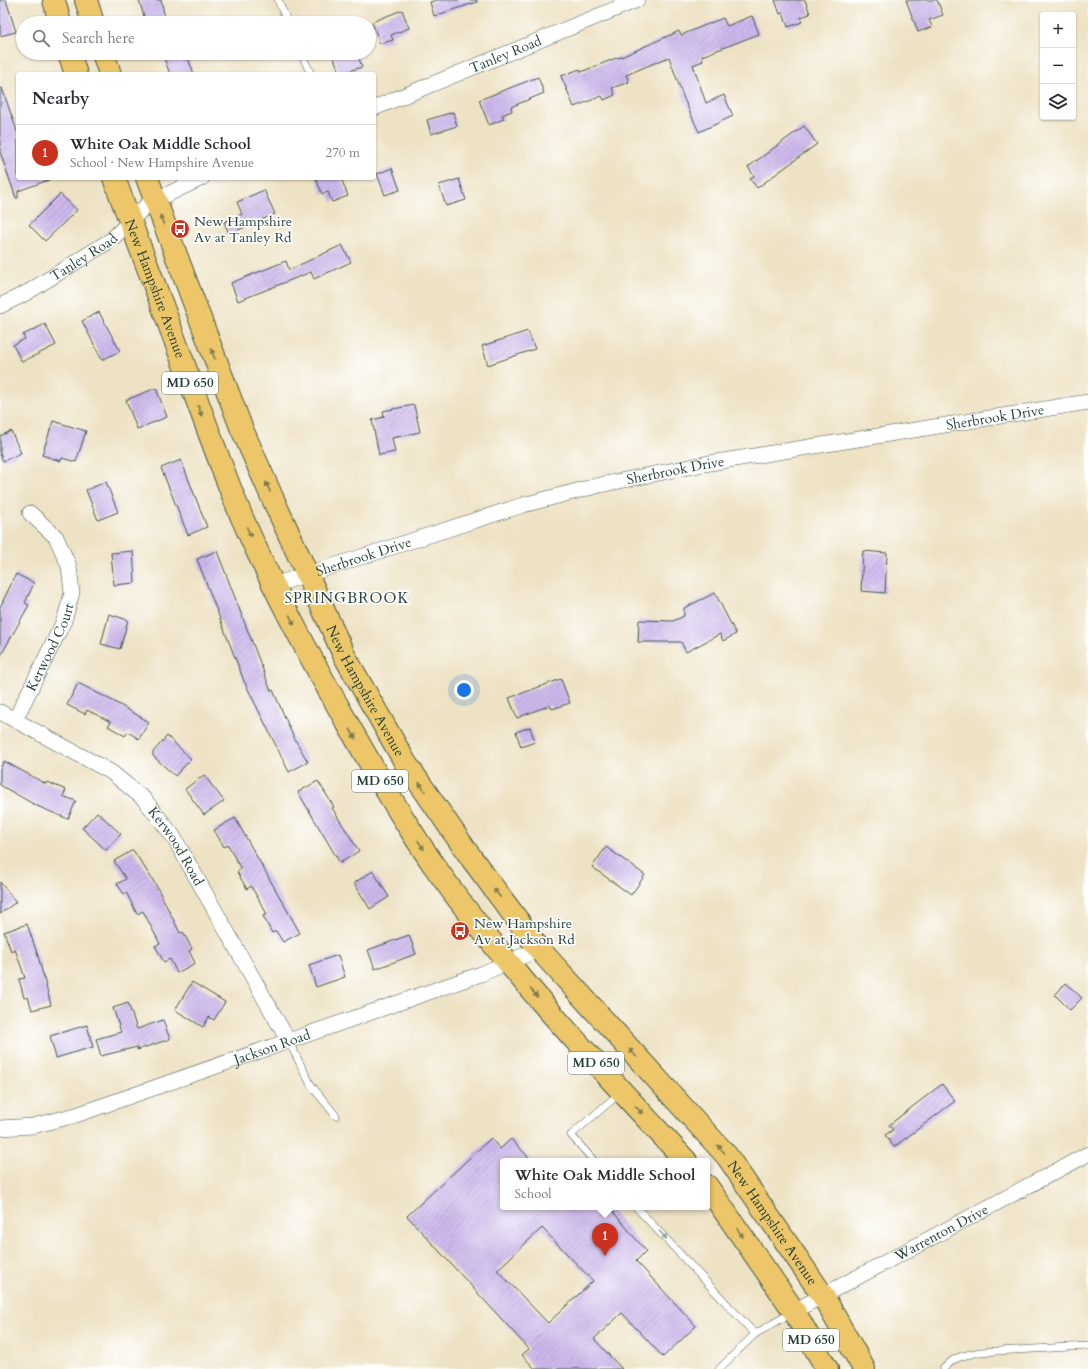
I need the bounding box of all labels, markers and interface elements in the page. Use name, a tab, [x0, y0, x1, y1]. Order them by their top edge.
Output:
map controls	[1040, 12, 1076, 120]
button: +	[1040, 12, 1076, 48]
search box	[16, 16, 376, 60]
icon: search	[30, 27, 52, 49]
text: Search here	[62, 28, 135, 48]
street label: Tanley Road	[467, 31, 545, 77]
button: −	[1040, 48, 1076, 84]
button: layers	[1040, 84, 1076, 120]
text: Nearby	[32, 87, 89, 110]
text: White Oak Middle School	[70, 134, 251, 154]
text: 1	[42, 144, 48, 162]
text: 270 m	[326, 144, 360, 162]
text: School · New Hampshire Avenue	[70, 154, 254, 172]
place label: New Hampshire Av at Tanley Rd	[194, 212, 292, 247]
one-way arrow	[159, 213, 165, 225]
street label: New Hampshire Avenue	[121, 216, 190, 361]
bus stop icon: New Hampshire Av at Tanley Rd	[169, 218, 191, 240]
street label: Tanley Road	[46, 229, 122, 285]
one-way arrow	[210, 348, 216, 360]
road number: MD 650	[162, 372, 218, 394]
street label: Sherbrook Drive	[945, 400, 1045, 434]
one-way arrow	[198, 406, 204, 418]
street label: Sherbrook Drive	[625, 451, 726, 489]
one-way arrow	[265, 482, 271, 493]
one-way arrow	[246, 526, 252, 537]
street label: Sherbrook Drive	[313, 532, 414, 580]
district label: SPRINGBROOK	[284, 588, 410, 608]
street label: Kerwood Court	[21, 600, 78, 694]
one-way arrow	[288, 614, 295, 625]
street label: New Hampshire Avenue	[322, 622, 409, 760]
your location	[454, 680, 474, 700]
one-way arrow	[350, 728, 357, 740]
road number: MD 650	[352, 770, 408, 792]
one-way arrow	[419, 781, 426, 793]
street label: Kerwood Road	[144, 803, 209, 889]
one-way arrow	[417, 840, 425, 850]
one-way arrow	[493, 888, 502, 899]
place label: New Hampshire Av at Jackson Rd	[474, 914, 575, 949]
bus stop icon: New Hampshire Av at Jackson Rd	[449, 920, 471, 942]
one-way arrow	[529, 987, 538, 998]
street label: Jackson Road	[229, 1025, 313, 1069]
one-way arrow	[628, 1048, 638, 1058]
road number: MD 650	[568, 1052, 624, 1074]
one-way arrow	[634, 1105, 644, 1115]
one-way arrow	[716, 1144, 725, 1154]
street label: New Hampshire Avenue	[723, 1156, 822, 1289]
popup	[500, 1158, 710, 1210]
text: White Oak Middle School	[515, 1165, 695, 1185]
text: School	[515, 1185, 552, 1203]
street label: Warrenton Drive	[890, 1200, 992, 1266]
pin: 1	[592, 1223, 618, 1256]
one-way arrow	[736, 1228, 744, 1238]
one-way arrow	[658, 1230, 668, 1240]
road number: MD 650	[783, 1329, 839, 1351]

